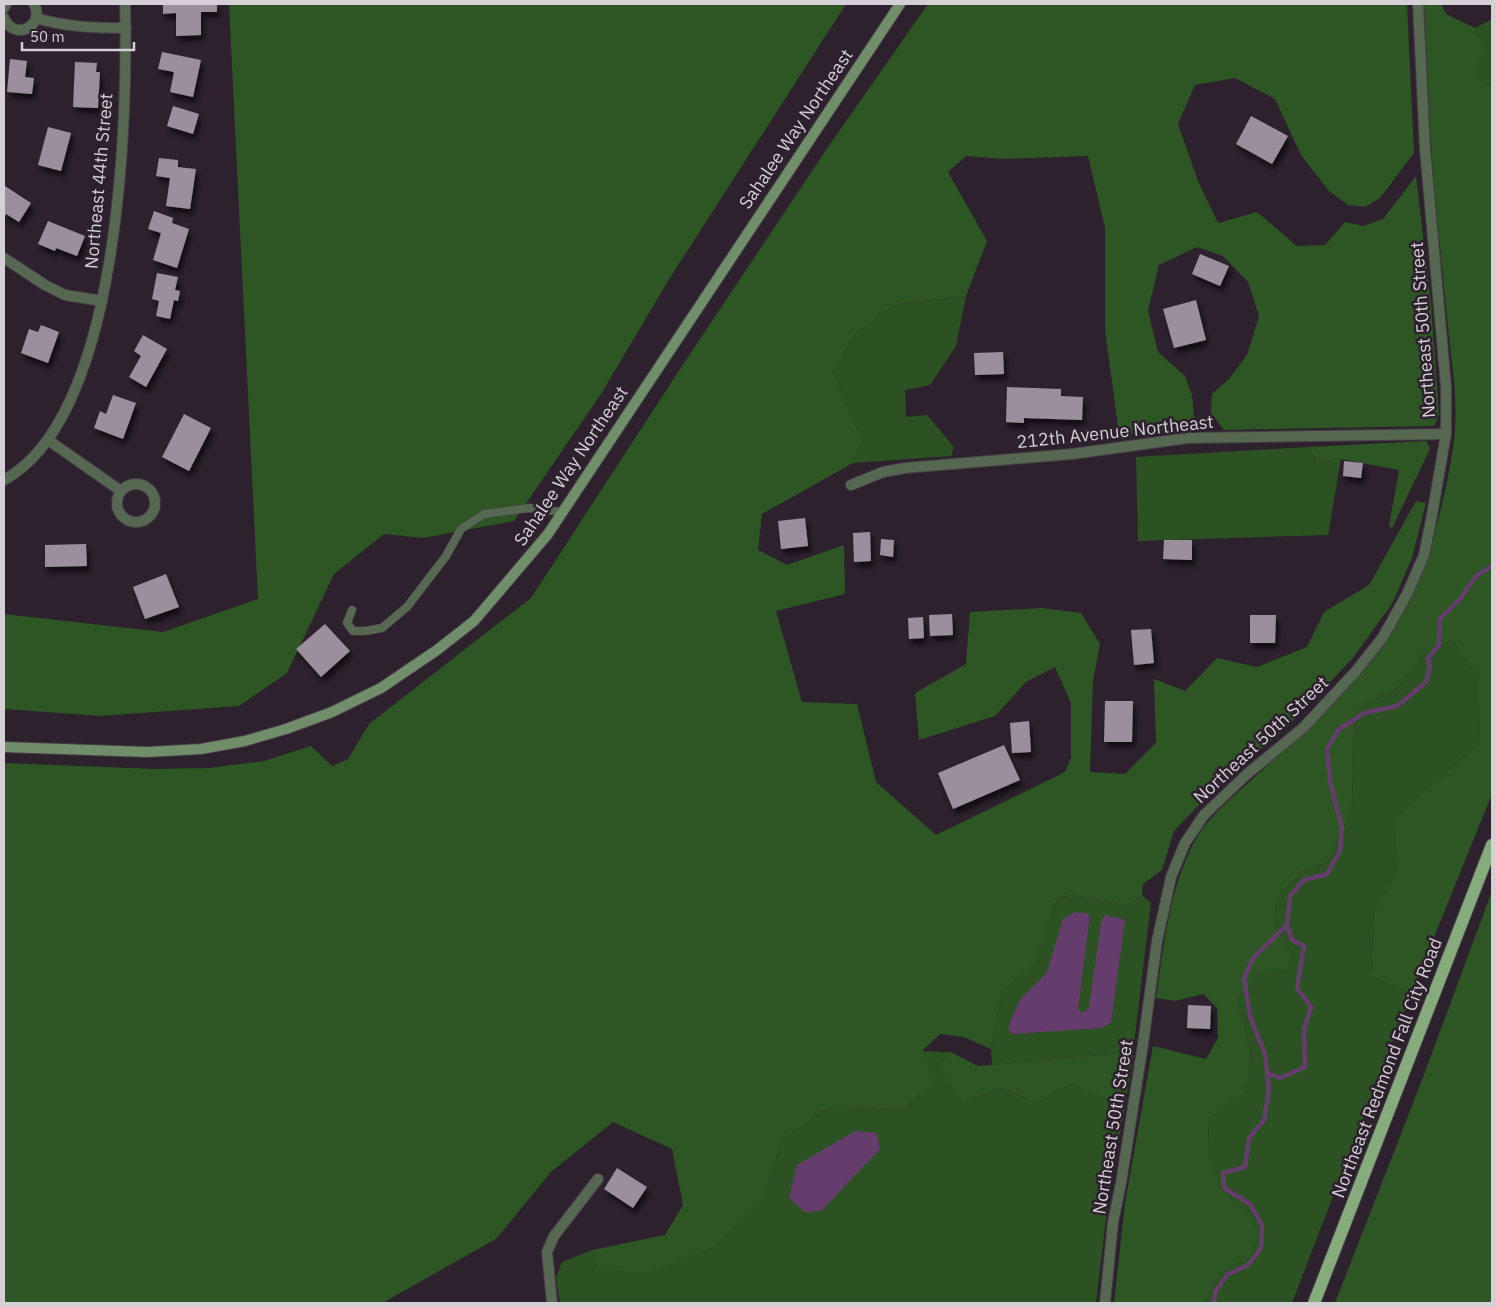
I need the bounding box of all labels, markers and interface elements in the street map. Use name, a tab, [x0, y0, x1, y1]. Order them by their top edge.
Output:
scale bar	[22, 20, 135, 52]
text: 50 m	[30, 27, 65, 46]
street label: Sahalee Way Northeast	[734, 44, 858, 213]
street label: Northeast 44th Street	[79, 92, 118, 270]
street label: Northeast 50th Street	[1405, 241, 1440, 419]
street label: Sahalee Way Northeast	[509, 381, 633, 550]
street label: 212th Avenue Northeast	[1015, 410, 1215, 453]
street label: Northeast 50th Street	[1188, 671, 1333, 808]
street label: Northeast Redmond Fall City Road	[1326, 935, 1447, 1201]
street label: Northeast 50th Street	[1087, 1038, 1138, 1216]

